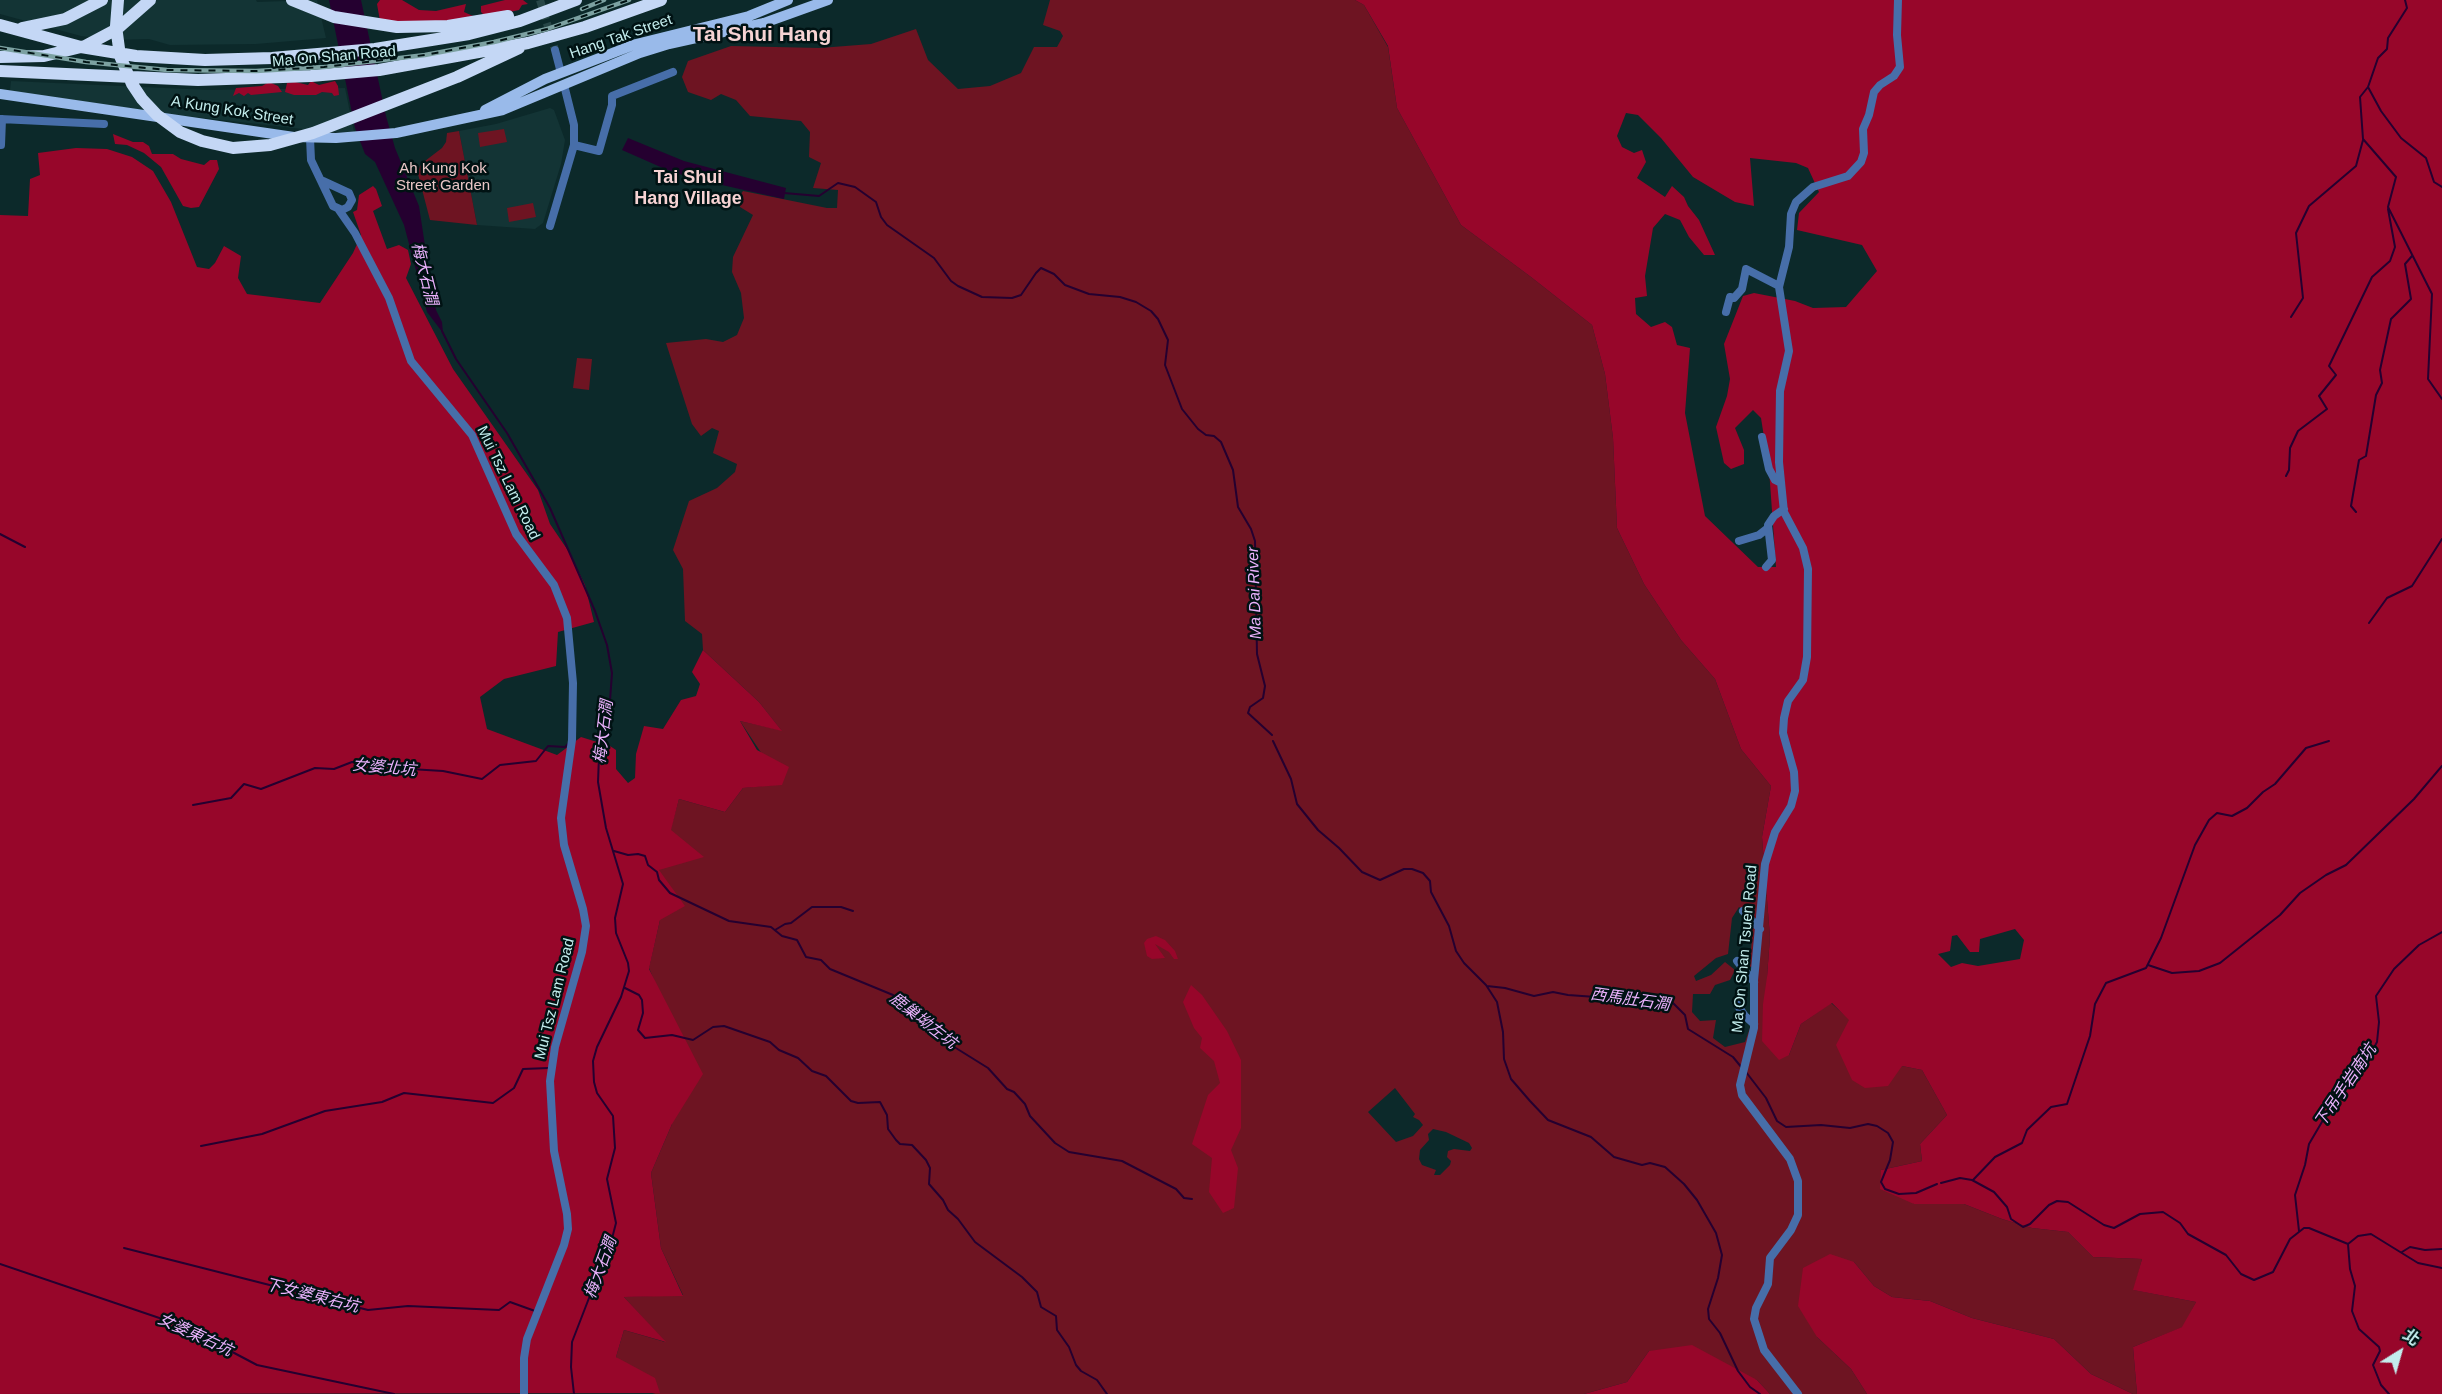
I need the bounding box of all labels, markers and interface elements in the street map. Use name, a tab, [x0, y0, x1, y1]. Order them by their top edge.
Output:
street label: Hang Tak Street	[567, 11, 675, 63]
district label: Tai Shui Hang	[693, 22, 831, 48]
street label: Ma On Shan Road	[271, 43, 397, 71]
street label: A Kung Kok Street	[170, 92, 294, 130]
park label: Ah Kung Kok Street Garden	[396, 160, 490, 195]
district label: Tai Shui Hang Village	[634, 167, 742, 210]
water label: 梅大石澗	[407, 241, 441, 307]
street label: Mui Tsz Lam Road	[473, 423, 543, 543]
water label: Ma Dai River	[1244, 546, 1266, 640]
water label: 梅大石澗	[591, 699, 617, 765]
water label: 女婆北坑	[351, 756, 417, 780]
street label: Ma On Shan Tsuen Road	[1729, 864, 1761, 1034]
street label: Mui Tsz Lam Road	[531, 937, 579, 1061]
water label: 西馬肚石澗	[1589, 985, 1671, 1015]
water label: 鹿巢坳左坑	[886, 989, 960, 1053]
water label: 下吊手岩南坑	[2311, 1041, 2381, 1131]
water label: 梅大石澗	[581, 1235, 621, 1301]
water label: 下女婆東右坑	[263, 1275, 361, 1317]
water label: 女婆東右坑	[155, 1309, 235, 1361]
north arrow	[2370, 1322, 2430, 1382]
text: 北	[2400, 1326, 2423, 1349]

